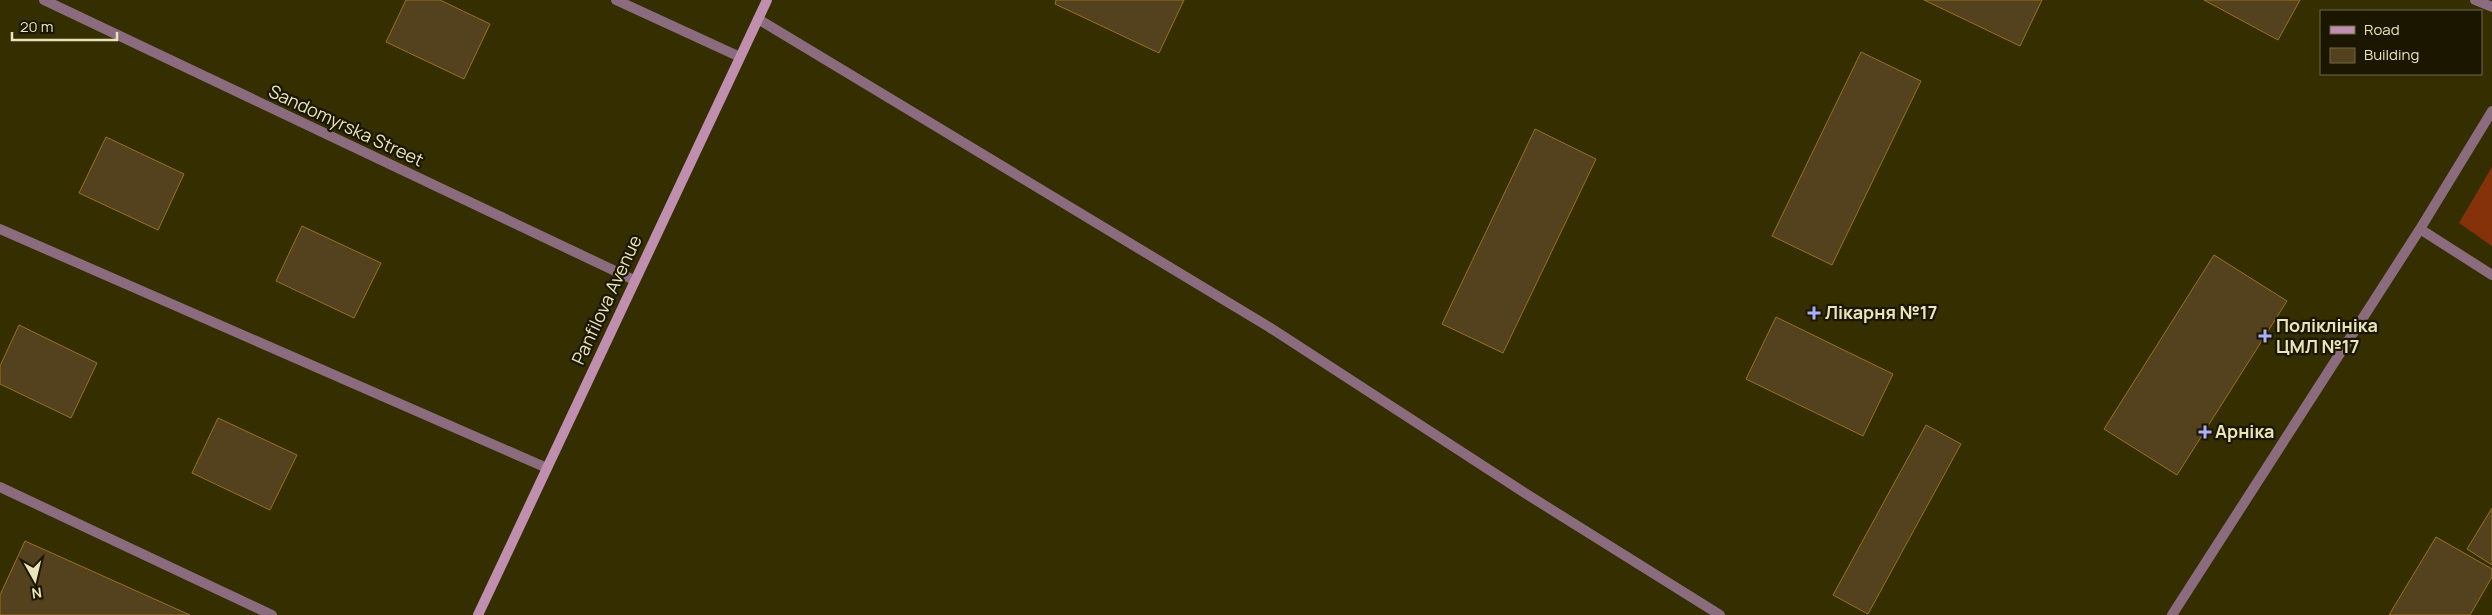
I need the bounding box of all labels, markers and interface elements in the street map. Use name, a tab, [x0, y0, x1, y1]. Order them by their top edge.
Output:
scale bar	[12, 10, 118, 42]
legend	[2320, 10, 2482, 75]
text: 20 m	[20, 16, 53, 37]
text: Road	[2364, 19, 2400, 40]
text: Building	[2364, 44, 2419, 65]
street label: Sandomyrska Street	[265, 79, 428, 172]
street label: Panfilova Avenue	[566, 231, 647, 368]
place label: Лікарня №17	[1825, 300, 1937, 324]
marker: Лікарня №17	[1807, 306, 1821, 320]
place label: Поліклініка ЦМЛ №17	[2276, 313, 2378, 358]
marker: Поліклініка ЦМЛ №17	[2258, 329, 2272, 343]
place label: Арніка	[2215, 419, 2274, 443]
marker: Арніка	[2199, 426, 2211, 438]
north arrow	[10, 555, 60, 605]
text: N	[31, 583, 43, 603]

